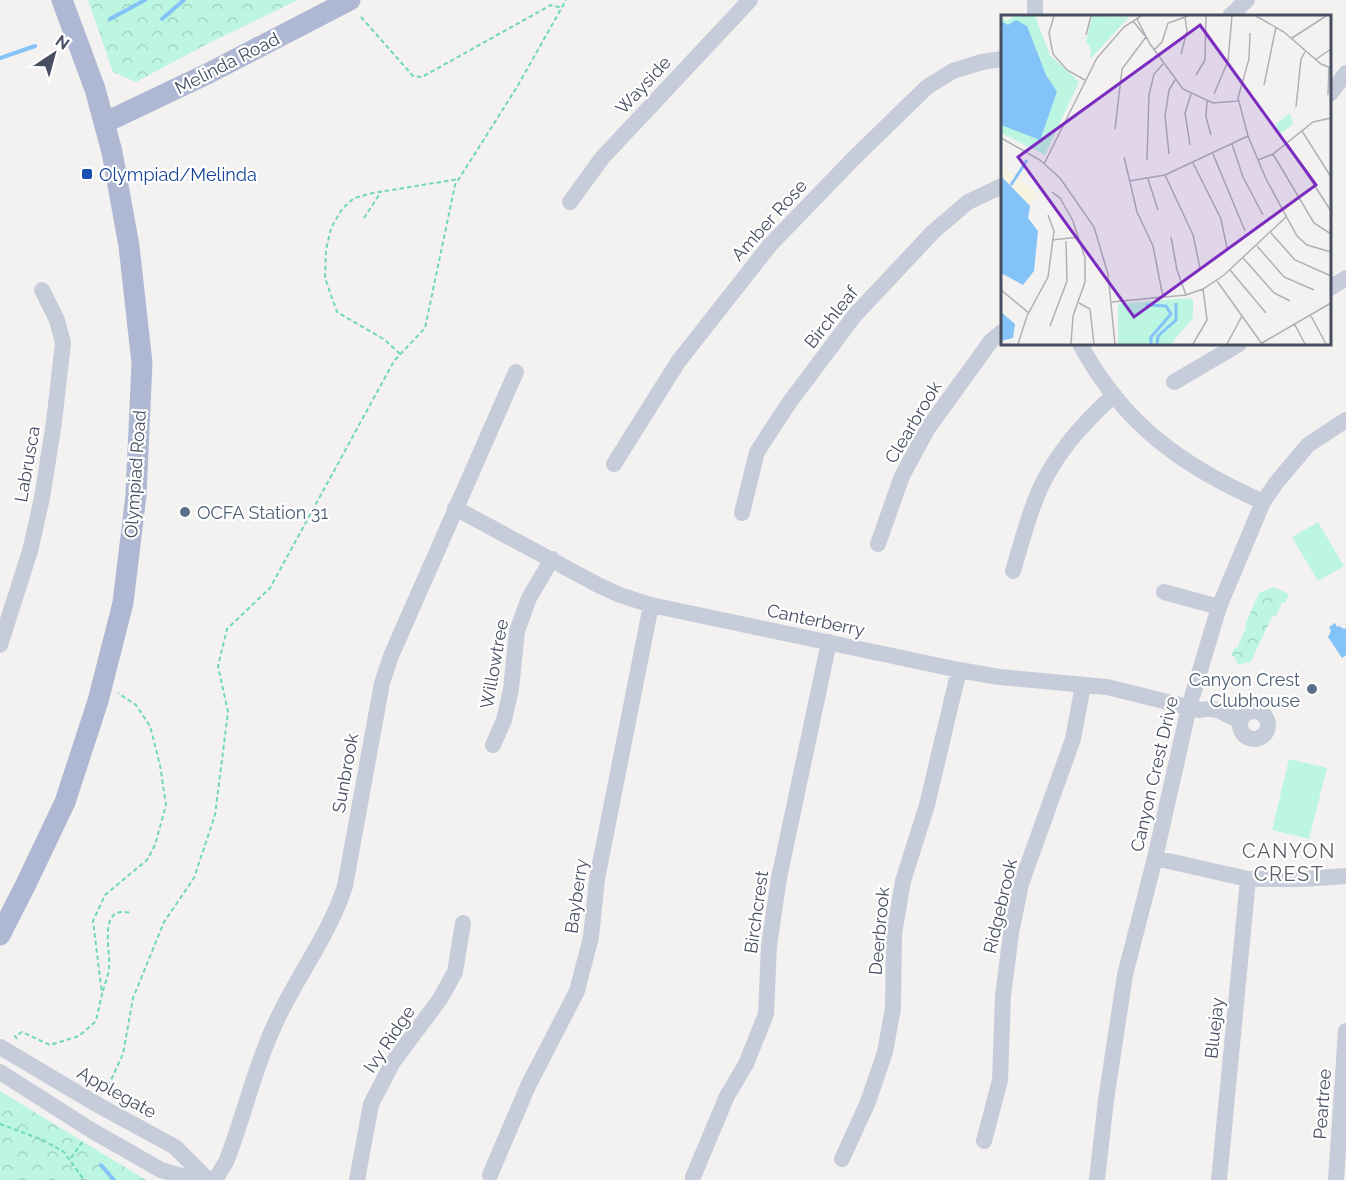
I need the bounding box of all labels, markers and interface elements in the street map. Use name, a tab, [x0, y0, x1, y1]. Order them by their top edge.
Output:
inset map	[1001, 15, 1331, 345]
north arrow	[24, 24, 84, 84]
street label: Melinda Road	[171, 28, 283, 98]
text: N	[52, 31, 73, 54]
street label: Wayside	[611, 51, 675, 118]
place label: Olympiad/Melinda	[99, 164, 257, 185]
marker: Olympiad/Melinda	[80, 167, 94, 181]
street label: Amber Rose	[727, 175, 811, 265]
street label: Birchleaf	[800, 281, 863, 352]
street label: Clearbrook	[880, 377, 946, 467]
street label: Olympiad Road	[120, 409, 150, 539]
street label: Labrusca	[10, 424, 44, 504]
place label: OCFA Station 31	[197, 502, 328, 523]
marker: OCFA Station 31	[178, 505, 192, 519]
street label: Canterberry	[765, 599, 867, 641]
street label: Willowtree	[476, 617, 512, 711]
place label: Canyon Crest Clubhouse	[1189, 669, 1300, 711]
marker: Canyon Crest Clubhouse	[1305, 682, 1319, 696]
street label: Canyon Crest Drive	[1126, 694, 1182, 854]
street label: Sunbrook	[328, 731, 362, 814]
district label: CANYON CREST	[1242, 839, 1336, 886]
street label: Ridgebrook	[979, 856, 1021, 955]
street label: Bayberry	[560, 857, 592, 935]
street label: Birchcrest	[740, 869, 772, 955]
street label: Deerbrook	[865, 886, 893, 976]
street label: Bluejay	[1200, 996, 1228, 1060]
street label: Ivy Ridge	[359, 1001, 419, 1077]
street label: Applegate	[74, 1062, 161, 1123]
street label: Peartree	[1309, 1067, 1335, 1140]

